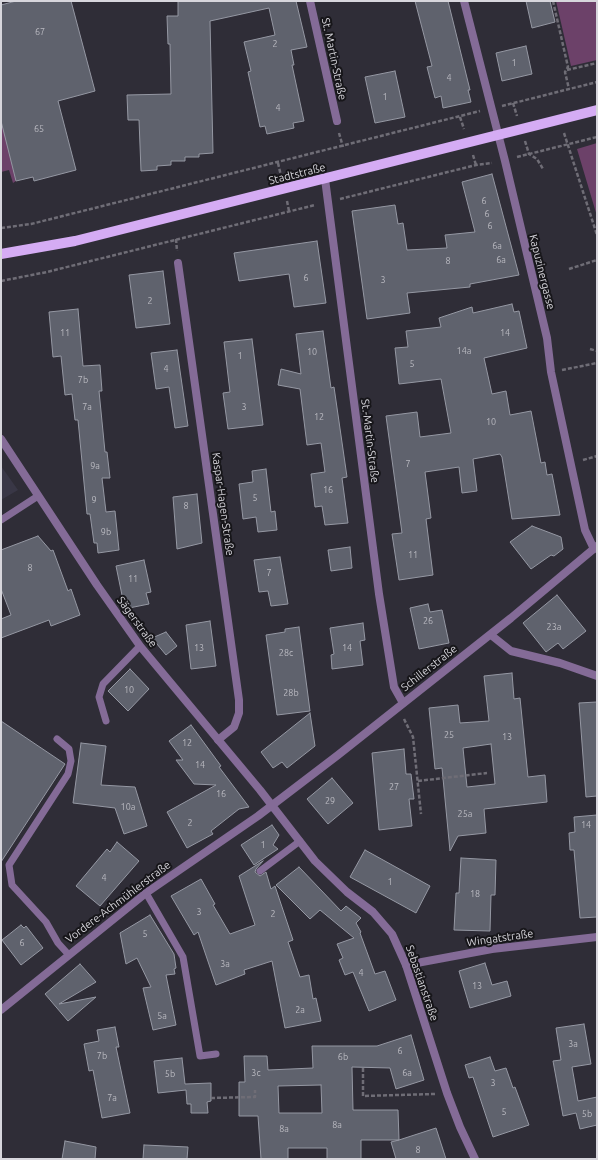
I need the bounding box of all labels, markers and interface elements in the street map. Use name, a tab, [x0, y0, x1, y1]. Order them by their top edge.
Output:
street label: St. Martin-Straße	[319, 17, 349, 101]
house number: 67	[35, 27, 45, 37]
house number: 2	[272, 39, 278, 49]
house number: 1	[511, 58, 517, 68]
house number: 4	[446, 73, 452, 83]
house number: 1	[382, 92, 388, 102]
house number: 4	[275, 103, 281, 113]
house number: 65	[34, 124, 44, 134]
street label: Stadtstraße	[267, 161, 327, 187]
house number: 6	[481, 196, 487, 206]
house number: 6	[484, 209, 490, 219]
house number: 6	[487, 221, 493, 231]
street label: Kapuzinergasse	[526, 233, 558, 311]
house number: 6a	[492, 241, 502, 251]
house number: 6a	[496, 255, 506, 265]
house number: 8	[445, 256, 451, 266]
house number: 6	[303, 273, 309, 283]
house number: 3	[380, 275, 386, 285]
house number: 2	[147, 296, 153, 306]
house number: 11	[60, 328, 70, 338]
house number: 14	[500, 328, 510, 338]
house number: 14a	[457, 346, 471, 356]
house number: 10	[307, 347, 317, 357]
house number: 1	[237, 351, 243, 361]
house number: 5	[409, 359, 415, 369]
house number: 4	[163, 364, 169, 374]
house number: 7b	[78, 375, 88, 385]
street label: St.-Martin-Straße	[358, 398, 382, 484]
house number: 7a	[82, 402, 92, 412]
house number: 3	[241, 402, 247, 412]
house number: 12	[314, 412, 324, 422]
house number: 10	[486, 417, 496, 427]
street label: Kaspar-Hagen-Straße	[209, 452, 237, 556]
house number: 7	[405, 459, 411, 469]
house number: 9a	[90, 461, 100, 471]
house number: 16	[323, 485, 333, 495]
house number: 5	[252, 493, 258, 503]
house number: 9	[91, 495, 97, 505]
house number: 8	[183, 501, 189, 511]
house number: 9b	[101, 527, 111, 537]
house number: 11	[408, 550, 418, 560]
house number: 8	[27, 563, 33, 573]
house number: 7	[266, 568, 272, 578]
house number: 11	[128, 574, 138, 584]
street label: Sägerstraße	[114, 594, 160, 650]
house number: 26	[423, 616, 433, 626]
house number: 23a	[547, 622, 561, 632]
street label: Schillerstraße	[398, 642, 460, 694]
house number: 13	[194, 643, 204, 653]
house number: 14	[342, 643, 352, 653]
house number: 28c	[279, 648, 293, 658]
house number: 10	[124, 685, 134, 695]
house number: 28b	[283, 688, 299, 698]
house number: 25	[444, 730, 454, 740]
house number: 13	[502, 732, 512, 742]
house number: 12	[182, 738, 192, 748]
house number: 14	[195, 760, 205, 770]
house number: 27	[389, 782, 399, 792]
house number: 16	[216, 789, 226, 799]
house number: 29	[325, 796, 335, 806]
house number: 10a	[121, 802, 135, 812]
house number: 25a	[458, 809, 472, 819]
house number: 2	[187, 818, 193, 828]
house number: 14	[581, 820, 591, 830]
house number: 1	[260, 840, 266, 850]
street label: Vordere-Achmühlerstraße	[63, 858, 173, 946]
house number: 4	[101, 873, 107, 883]
house number: 1	[387, 877, 393, 887]
house number: 18	[470, 889, 480, 899]
house number: 3	[196, 907, 202, 917]
house number: 2	[270, 909, 276, 919]
street label: Wingatstraße	[466, 927, 534, 949]
house number: 5	[142, 929, 148, 939]
house number: 6	[19, 938, 25, 948]
street label: Sebastianstraße	[403, 943, 441, 1023]
house number: 3a	[220, 959, 230, 969]
house number: 4	[358, 968, 364, 978]
house number: 13	[472, 981, 482, 991]
house number: 2a	[295, 1005, 305, 1015]
house number: 5a	[157, 1011, 167, 1021]
house number: 3a	[568, 1039, 578, 1049]
house number: 6	[397, 1046, 403, 1056]
house number: 7b	[97, 1051, 107, 1061]
house number: 6b	[338, 1052, 348, 1062]
house number: 3c	[251, 1068, 261, 1078]
house number: 6a	[402, 1068, 412, 1078]
house number: 5b	[165, 1069, 175, 1079]
house number: 3	[490, 1078, 496, 1088]
house number: 7a	[107, 1093, 117, 1103]
house number: 5	[501, 1107, 507, 1117]
house number: 5b	[582, 1109, 592, 1119]
house number: 8a	[332, 1120, 342, 1130]
house number: 8a	[279, 1124, 289, 1134]
house number: 8	[415, 1145, 421, 1155]

